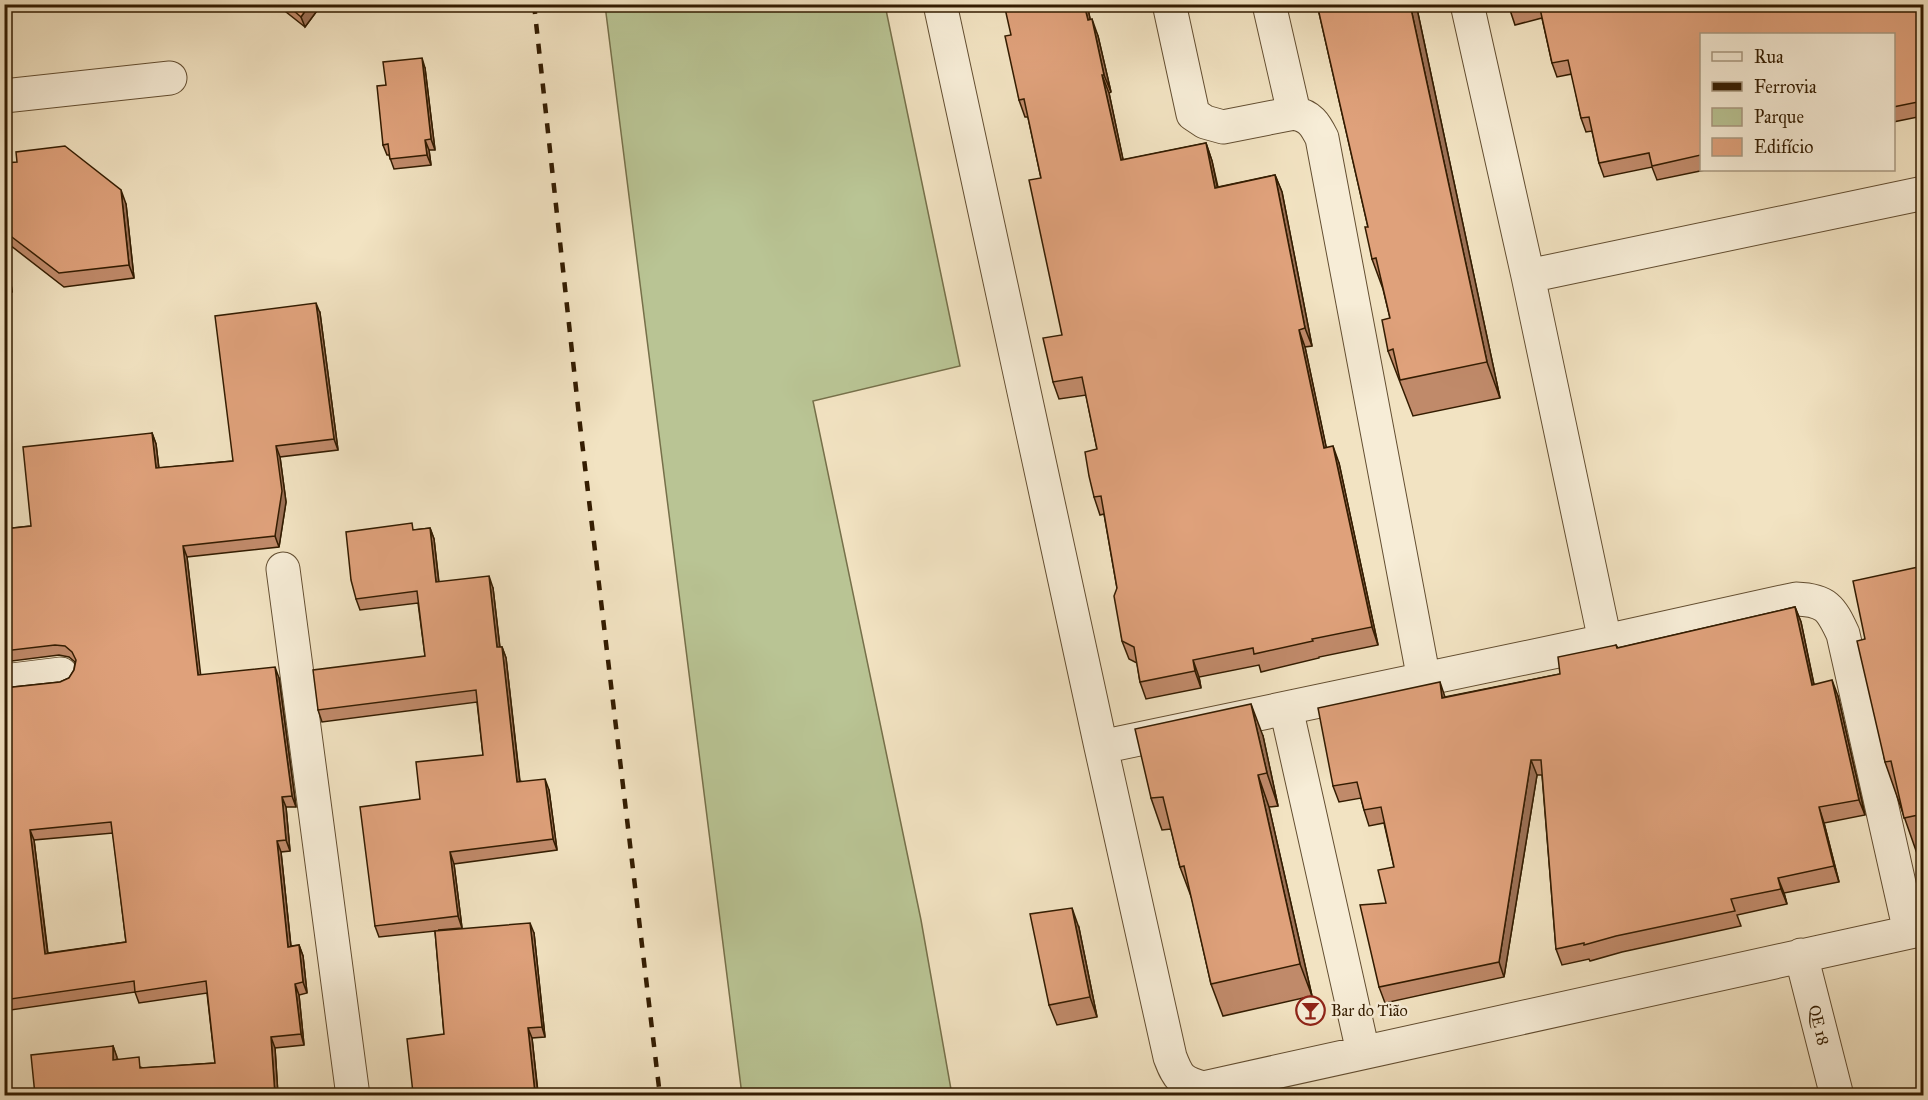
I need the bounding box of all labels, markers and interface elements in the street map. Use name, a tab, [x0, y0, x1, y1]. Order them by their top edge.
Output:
legend	[1700, 33, 1895, 171]
text: Rua	[1754, 46, 1784, 68]
text: Ferrovia	[1754, 76, 1817, 98]
text: Parque	[1754, 106, 1804, 129]
text: Edifício	[1754, 136, 1813, 158]
bar icon: Bar do Tião	[1294, 994, 1326, 1026]
place label: Bar do Tião	[1331, 1001, 1408, 1020]
street label: QE 18	[1805, 1003, 1833, 1047]

